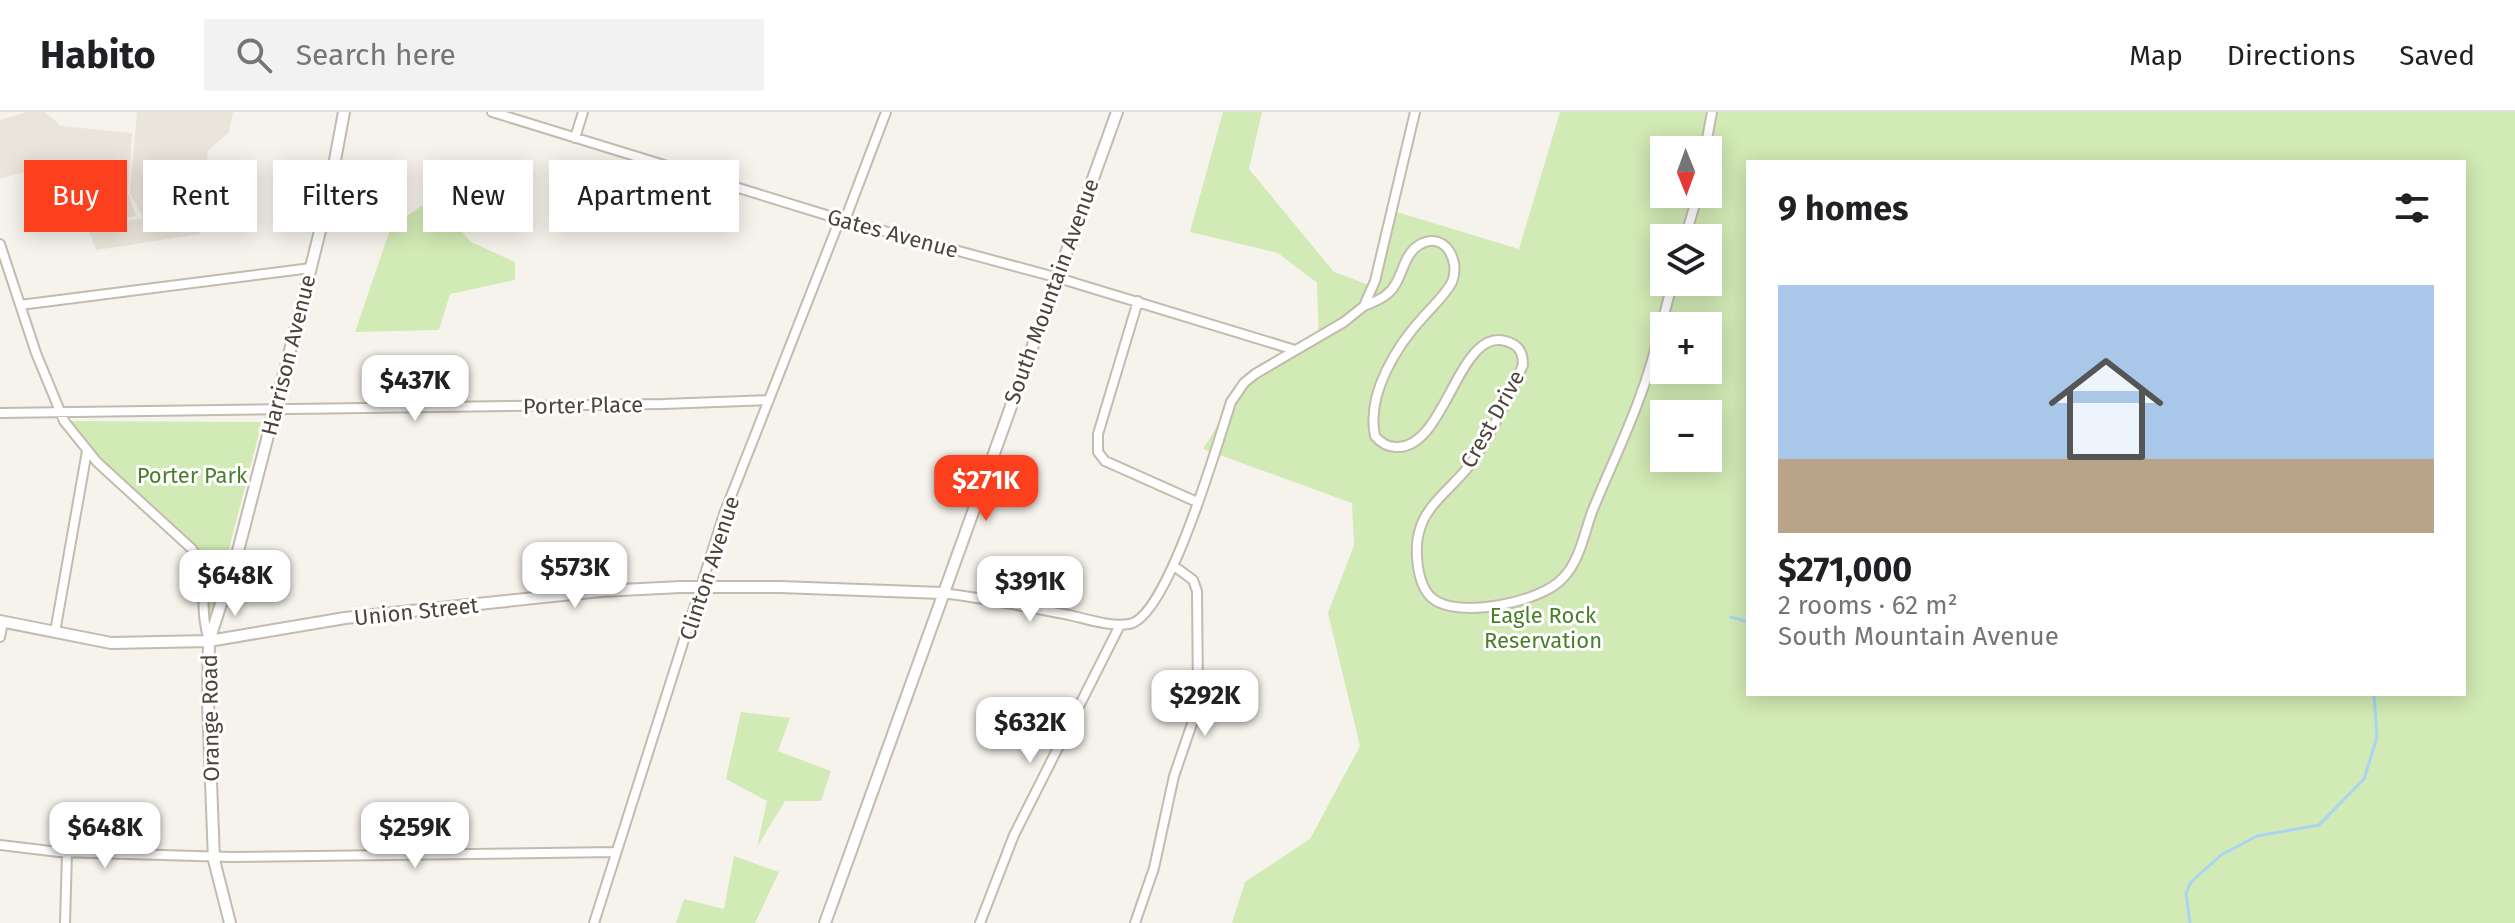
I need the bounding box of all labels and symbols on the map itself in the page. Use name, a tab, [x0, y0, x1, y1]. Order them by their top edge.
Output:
north arrow	[1650, 136, 1722, 208]
street label: South Mountain Avenue	[998, 175, 1105, 407]
street label: Gates Avenue	[824, 203, 961, 264]
street label: Harrison Avenue	[255, 272, 322, 438]
pin: $437K	[359, 355, 471, 423]
street label: Crest Drive	[1455, 366, 1530, 473]
street label: Porter Place	[523, 391, 643, 420]
pin: $271K	[930, 455, 1042, 523]
park label: Porter Park	[137, 462, 248, 489]
street label: Clinton Avenue	[673, 493, 745, 644]
pin: $573K	[519, 542, 631, 610]
pin: $648K	[179, 550, 291, 618]
pin: $391K	[974, 556, 1086, 624]
street label: Union Street	[353, 592, 480, 631]
park label: Eagle Rock Reservation	[1484, 602, 1602, 654]
street label: Orange Road	[196, 654, 225, 782]
pin: $292K	[1149, 670, 1261, 738]
pin: $632K	[974, 697, 1086, 765]
pin: $648K	[49, 802, 161, 870]
pin: $259K	[359, 802, 471, 870]

